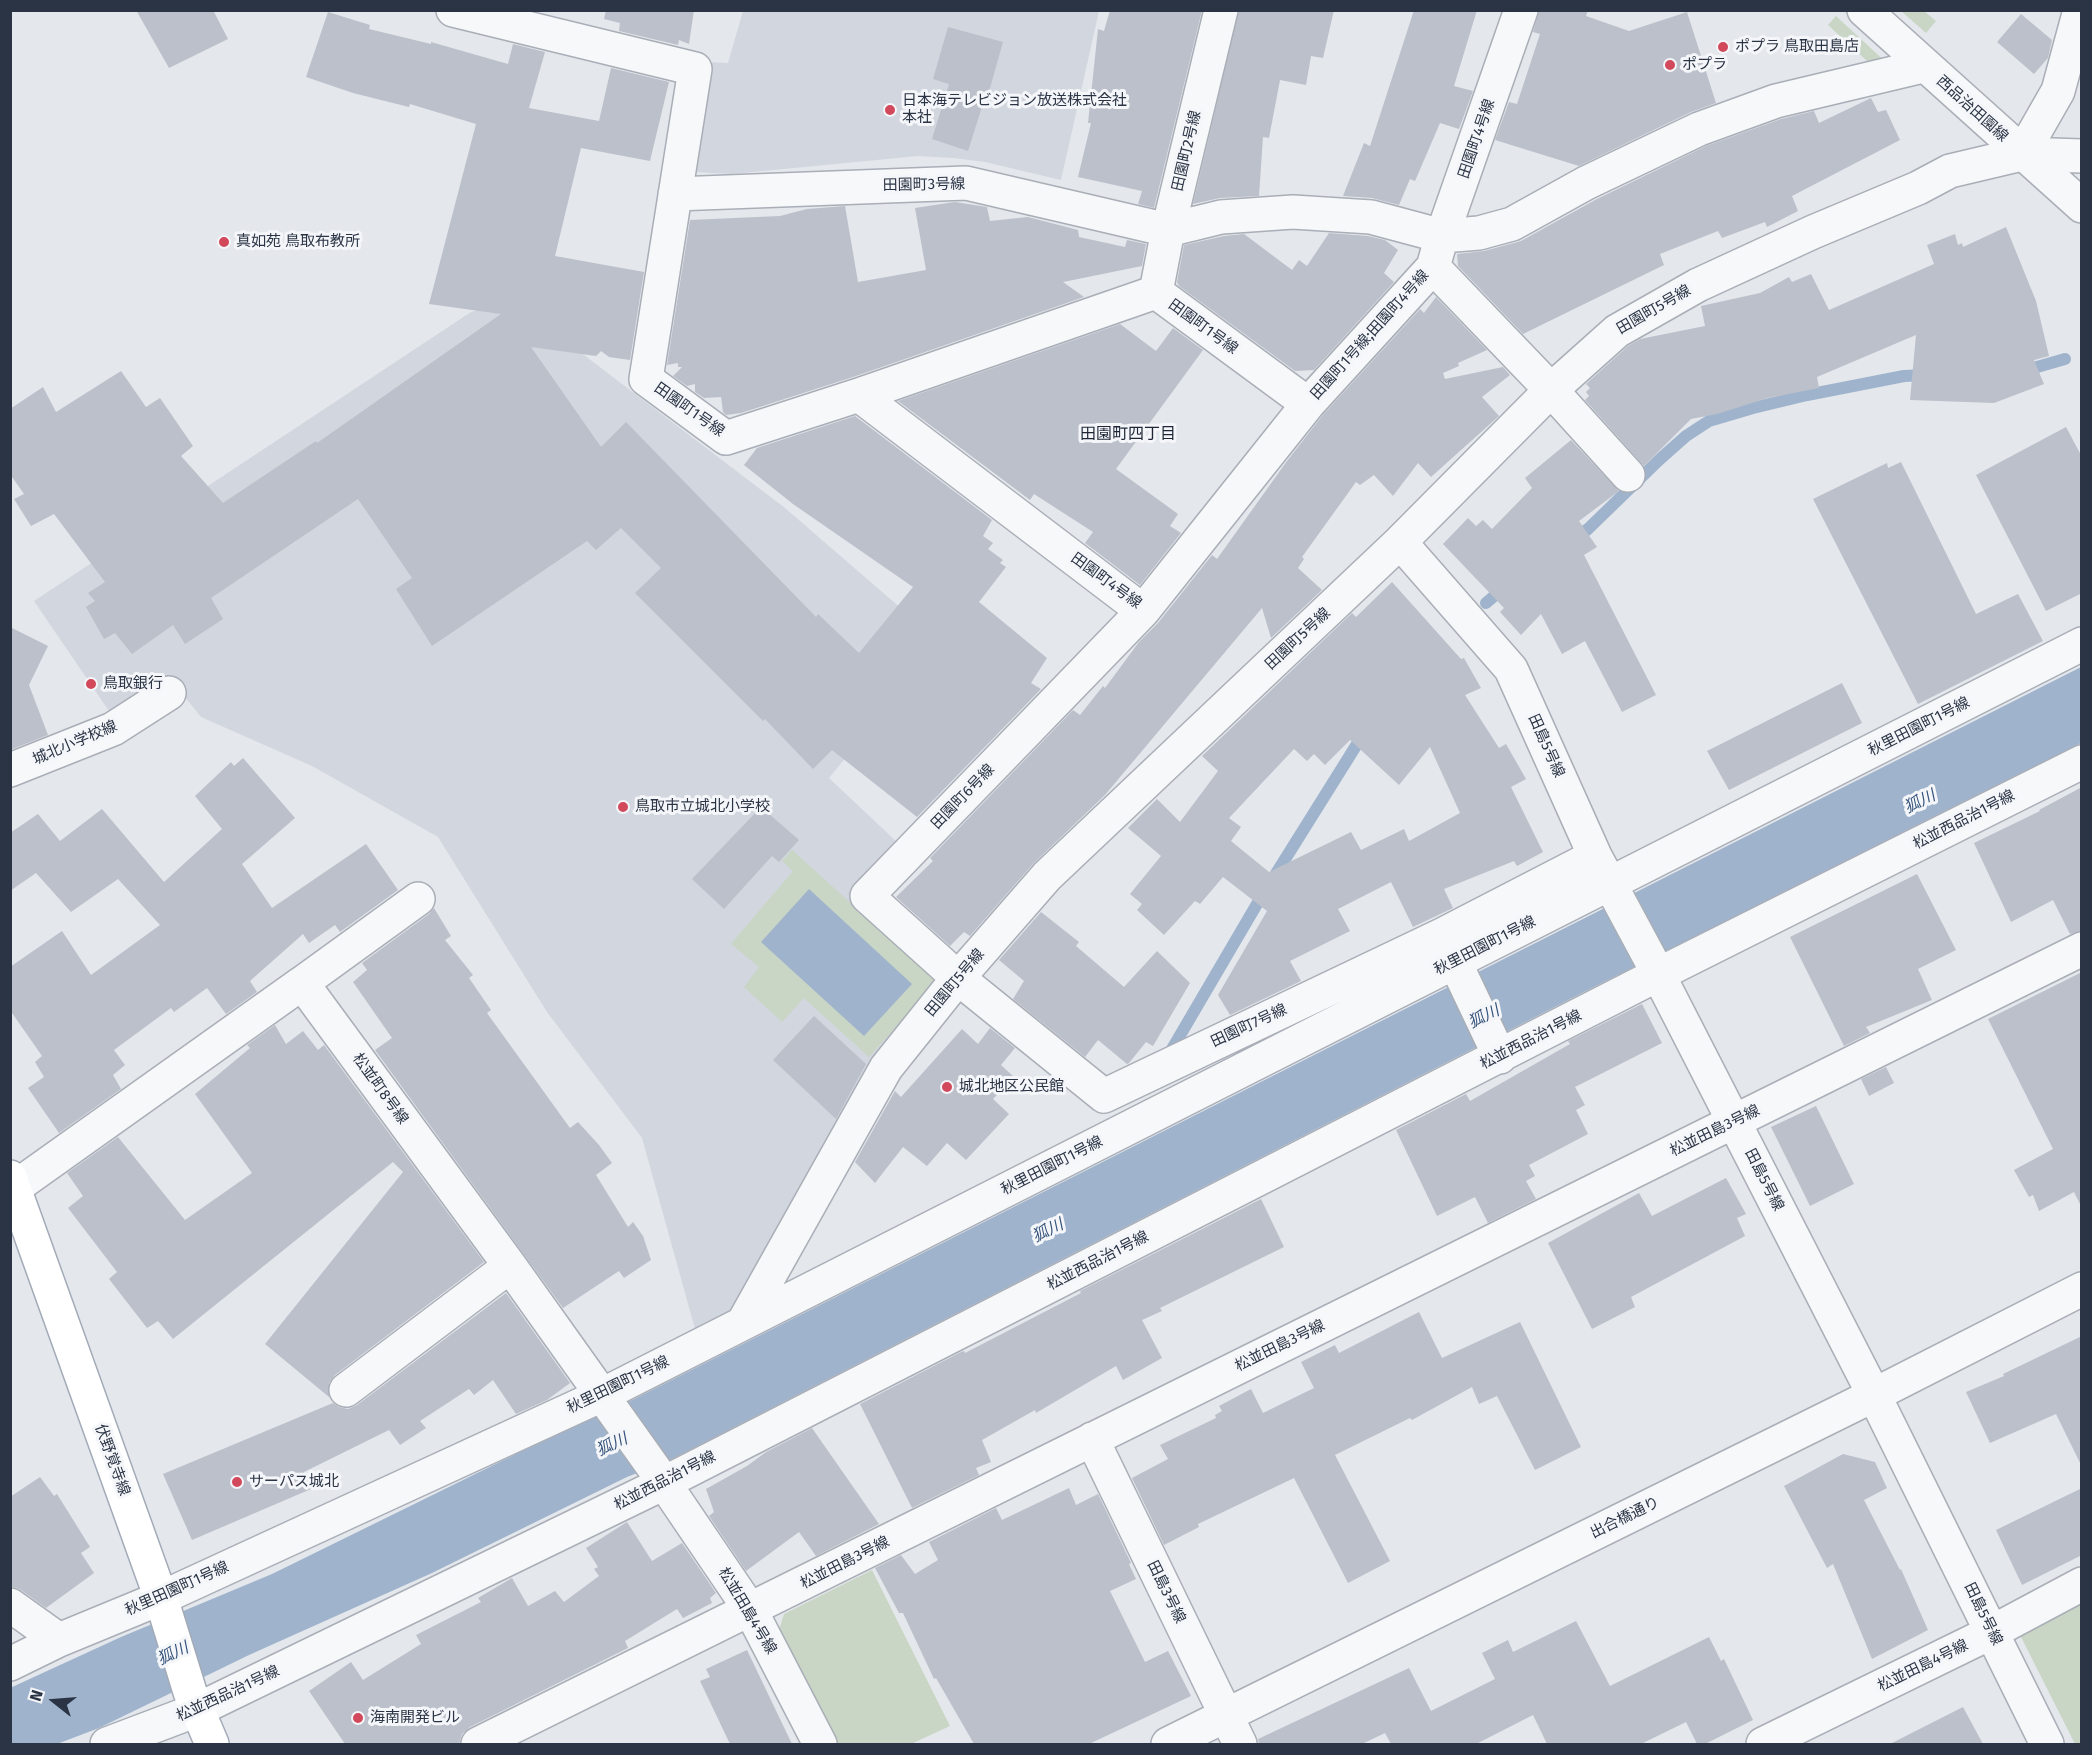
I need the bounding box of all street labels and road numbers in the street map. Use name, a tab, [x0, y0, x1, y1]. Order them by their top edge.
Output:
street label: 西品治田園線	[1933, 72, 2011, 146]
street label: 田園町4号線	[1455, 97, 1499, 181]
street label: 田園町2号線	[1169, 109, 1205, 193]
street label: 田園町3号線	[883, 175, 965, 195]
street label: 田園町1号線;田園町4号線	[1307, 267, 1433, 403]
street label: 田園町5号線	[1614, 282, 1694, 338]
street label: 田園町1号線	[1165, 296, 1241, 358]
street label: 田園町1号線	[650, 379, 728, 441]
street label: 田園町4号線	[1067, 549, 1145, 613]
street label: 田園町5号線	[1262, 604, 1334, 674]
street label: 秋里田園町1号線	[1865, 694, 1973, 760]
street label: 田島5号線	[1524, 712, 1568, 780]
street label: 城北小学校線	[30, 717, 120, 769]
street label: 田園町6号線	[928, 761, 998, 833]
street label: 松並西品治1号線	[1910, 787, 2018, 853]
street label: 秋里田園町1号線	[1431, 913, 1539, 979]
street label: 田園町5号線	[922, 946, 988, 1020]
street label: 田園町7号線	[1208, 1001, 1290, 1051]
street label: 松並西品治1号線	[1477, 1007, 1585, 1073]
street label: 松並町8号線	[348, 1050, 412, 1128]
street label: 松並田島3号線	[1667, 1102, 1763, 1160]
street label: 秋里田園町1号線	[998, 1133, 1106, 1199]
street label: 田島5号線	[1741, 1146, 1787, 1214]
street label: 松並西品治1号線	[1044, 1228, 1152, 1294]
street label: 松並田島3号線	[1232, 1317, 1328, 1375]
street label: 秋里田園町1号線	[564, 1352, 672, 1418]
street label: 伏野覚寺線	[91, 1422, 133, 1498]
street label: 松並西品治1号線	[611, 1448, 719, 1514]
street label: 出合橋通り	[1587, 1493, 1663, 1543]
street label: 松並田島3号線	[797, 1533, 893, 1593]
street label: 秋里田園町1号線	[122, 1558, 232, 1620]
street label: 田島3号線	[1143, 1558, 1189, 1626]
street label: 松並田島4号線	[714, 1564, 780, 1658]
street label: 田島5号線	[1960, 1580, 2006, 1648]
street label: 松並田島4号線	[1875, 1636, 1971, 1696]
street label: 松並西品治1号線	[174, 1662, 282, 1726]

